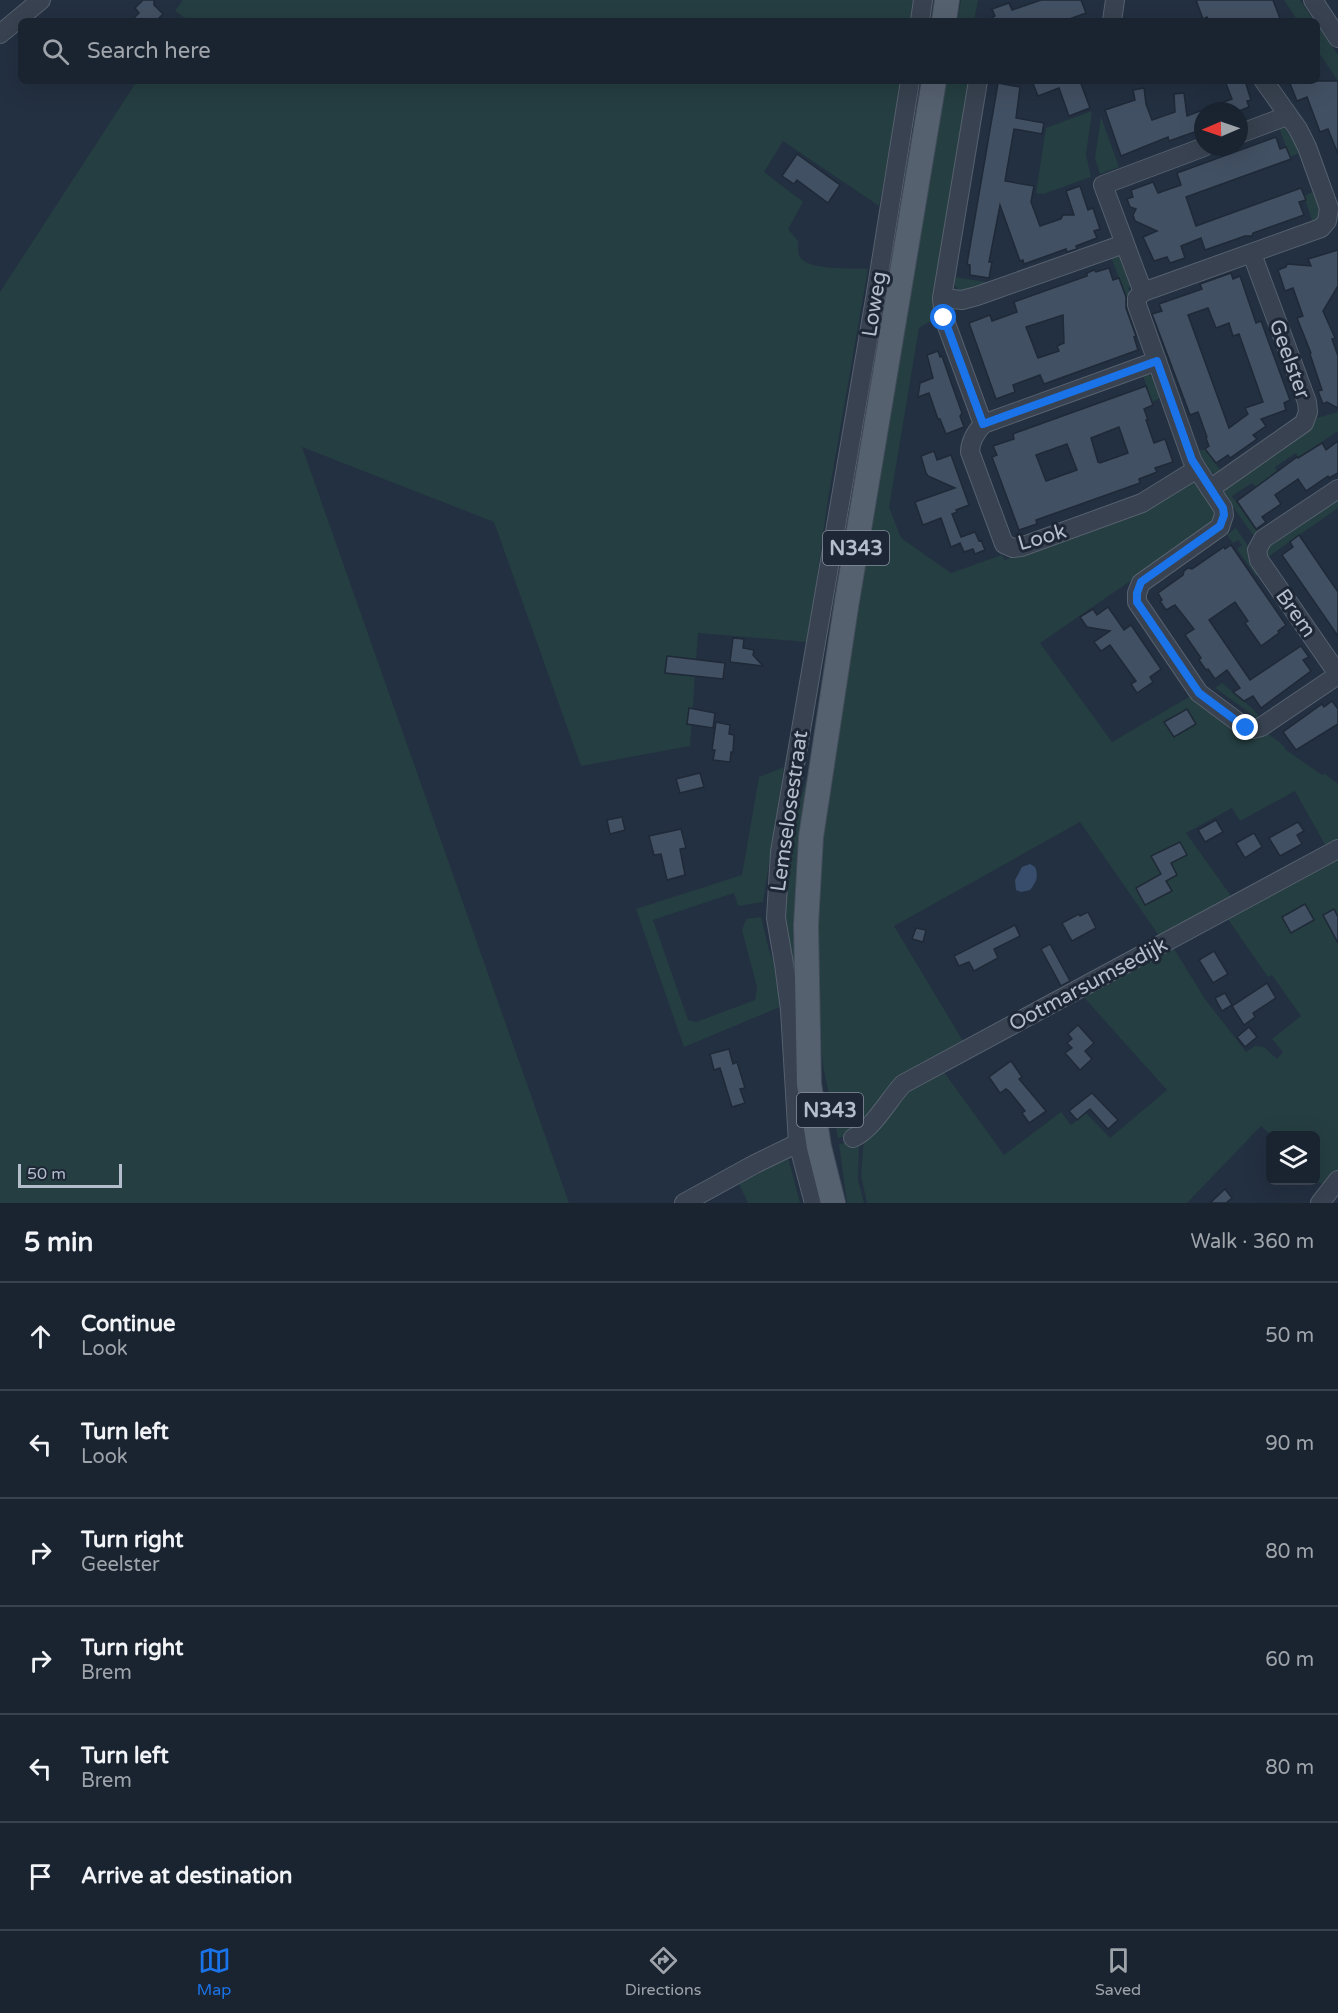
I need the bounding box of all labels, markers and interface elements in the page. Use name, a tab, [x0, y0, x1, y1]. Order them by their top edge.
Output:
search box	[18, 18, 1320, 84]
icon: search	[39, 35, 72, 68]
text: Search here	[87, 38, 211, 64]
north arrow	[1194, 102, 1248, 156]
street label: Loweg	[857, 269, 892, 339]
route start	[930, 304, 956, 330]
street label: Geelster	[1264, 316, 1315, 402]
street label: Look	[1015, 519, 1069, 556]
road number: N343	[823, 531, 889, 565]
street label: Brem	[1270, 584, 1321, 642]
route end	[1232, 714, 1258, 740]
street label: Lemselosestraat	[766, 729, 813, 893]
street label: Ootmarsumsedijk	[1005, 932, 1172, 1037]
road number: N343	[797, 1093, 863, 1127]
map controls	[1266, 1131, 1320, 1185]
button: layers	[1266, 1131, 1320, 1185]
scale bar	[18, 1161, 122, 1188]
text: 50 m	[27, 1164, 66, 1184]
text: 5 min	[24, 1227, 93, 1258]
text: Walk · 360 m	[1191, 1230, 1314, 1254]
text: Continue	[81, 1311, 176, 1337]
icon: ahead	[24, 1320, 57, 1353]
text: 50 m	[1265, 1324, 1314, 1348]
text: Look	[81, 1337, 128, 1361]
text: Turn left	[81, 1419, 169, 1445]
icon: left	[24, 1428, 57, 1461]
text: 90 m	[1265, 1432, 1314, 1456]
text: Look	[81, 1445, 128, 1469]
text: Turn right	[81, 1527, 183, 1553]
icon: right	[24, 1536, 57, 1569]
text: 80 m	[1265, 1540, 1314, 1564]
text: Geelster	[81, 1553, 160, 1577]
text: Turn right	[81, 1635, 183, 1661]
icon: right	[24, 1644, 57, 1677]
text: 60 m	[1265, 1648, 1314, 1672]
text: Brem	[81, 1661, 132, 1685]
text: Turn left	[81, 1743, 169, 1769]
icon: left	[24, 1752, 57, 1785]
text: 80 m	[1265, 1756, 1314, 1780]
text: Brem	[81, 1769, 132, 1793]
icon: arrive	[24, 1860, 57, 1893]
text: Arrive at destination	[81, 1863, 292, 1889]
tab: Map	[197, 1944, 231, 2000]
tab: Directions	[625, 1944, 701, 2000]
tab: Saved	[1095, 1944, 1141, 2000]

